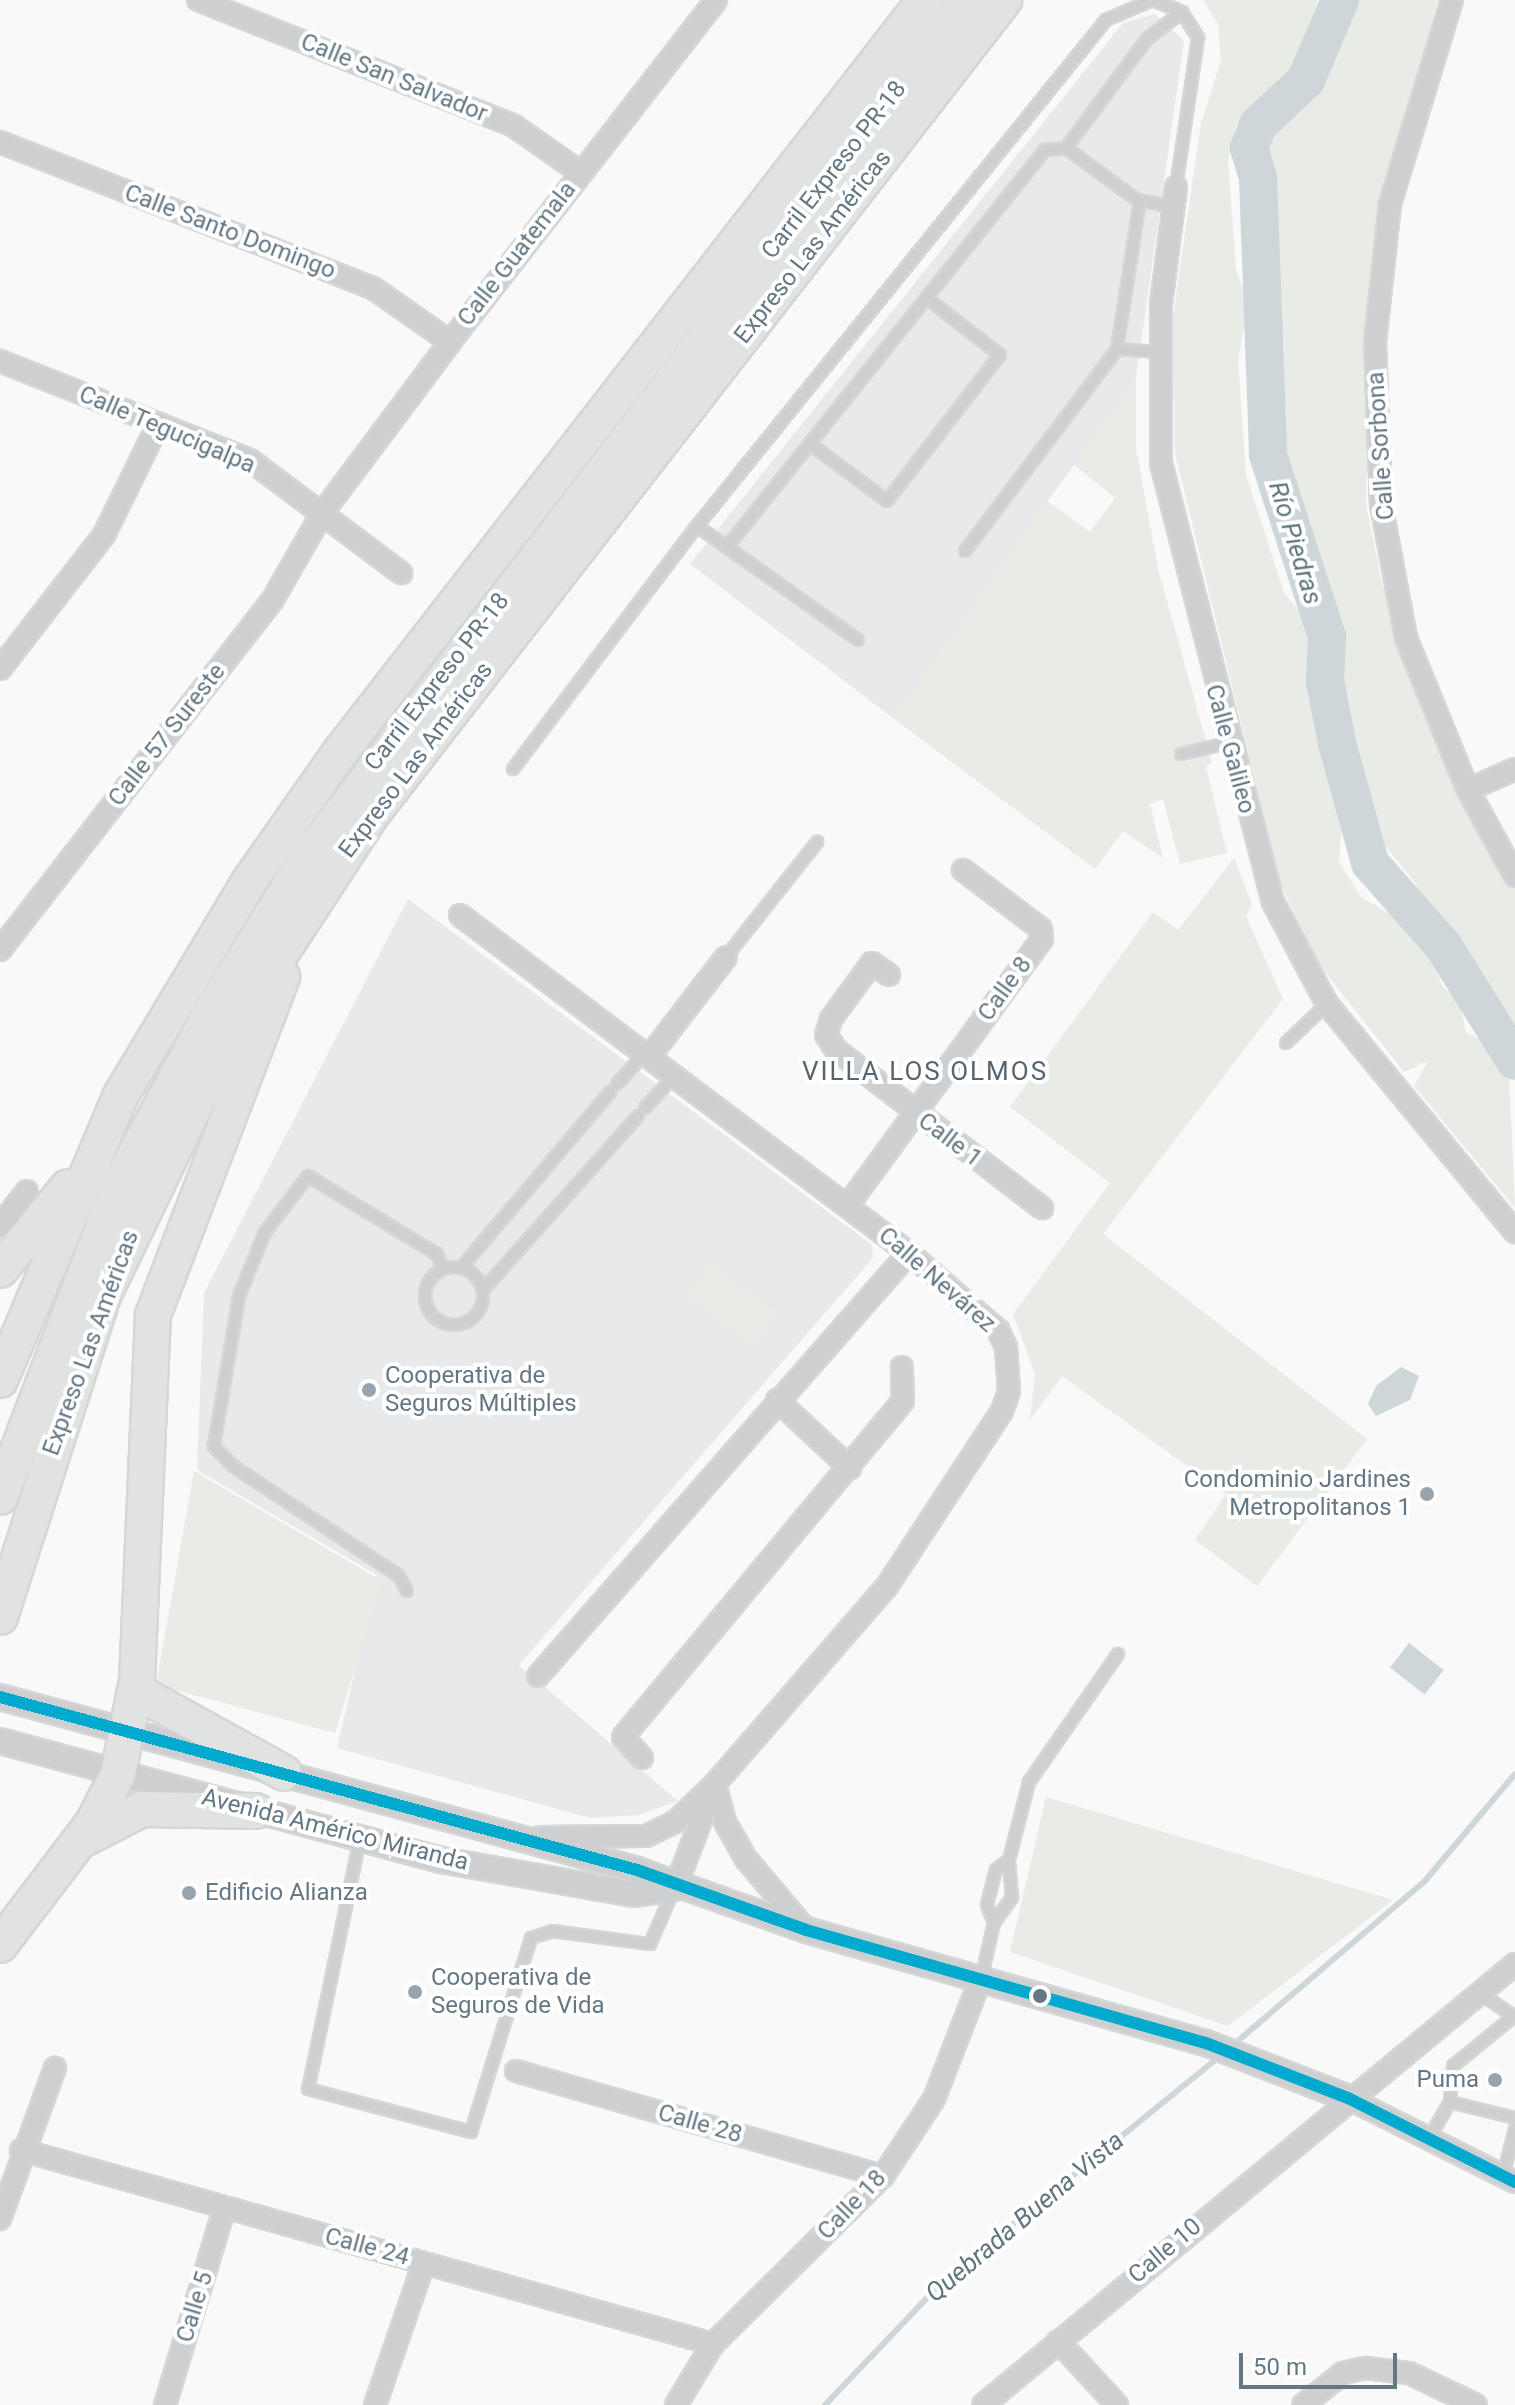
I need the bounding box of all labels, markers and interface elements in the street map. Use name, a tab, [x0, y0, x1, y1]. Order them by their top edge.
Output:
street label: Calle San Salvador	[297, 27, 491, 129]
street label: Carril Expreso PR-18	[756, 75, 912, 265]
street label: Expreso Las Américas	[729, 145, 897, 349]
street label: Calle Guatemala	[452, 176, 582, 332]
street label: Calle Santo Domingo	[120, 178, 340, 286]
street label: Calle Sorbona	[1361, 371, 1401, 521]
street label: Calle Tegucigalpa	[74, 380, 260, 480]
water label: Río Piedras	[1262, 478, 1328, 608]
street label: Carril Expreso PR-18	[359, 587, 515, 777]
street label: Expreso Las Américas	[333, 657, 499, 863]
street label: Calle 57 Sureste	[102, 658, 232, 812]
street label: Calle Galileo	[1199, 681, 1261, 817]
street label: Calle 8	[972, 951, 1038, 1027]
district label: VILLA LOS OLMOS	[802, 1056, 1048, 1088]
street label: Calle 1	[912, 1107, 988, 1173]
street label: Calle Nevárez	[873, 1221, 1001, 1339]
street label: Expreso Las Américas	[37, 1227, 145, 1459]
place label: Cooperativa de Seguros Múltiples	[385, 1362, 577, 1418]
marker: Cooperativa de Seguros Múltiples	[360, 1381, 378, 1399]
place label: Condominio Jardines Metropolitanos 1	[1184, 1466, 1411, 1522]
marker: Condominio Jardines Metropolitanos 1	[1418, 1485, 1436, 1503]
street label: Avenida Américo Miranda	[199, 1783, 471, 1877]
place label: Edificio Alianza	[205, 1879, 368, 1907]
marker: Edificio Alianza	[180, 1884, 198, 1902]
place label: Cooperativa de Seguros de Vida	[431, 1964, 605, 2020]
marker: Cooperativa de Seguros de Vida	[406, 1983, 424, 2001]
unlabelled marker	[1032, 1988, 1048, 2004]
place label: Puma	[1417, 2066, 1479, 2094]
marker: Puma	[1486, 2071, 1504, 2089]
street label: Calle 28	[655, 2098, 745, 2150]
water label: Quebrada Buena Vista	[920, 2125, 1130, 2309]
street label: Calle 18	[812, 2164, 892, 2246]
street label: Calle 10	[1123, 2212, 1207, 2290]
street label: Calle 24	[322, 2222, 412, 2272]
street label: Calle 5	[171, 2268, 219, 2346]
scale bar	[1243, 2337, 1401, 2387]
text: 50 m	[1253, 2353, 1307, 2381]

